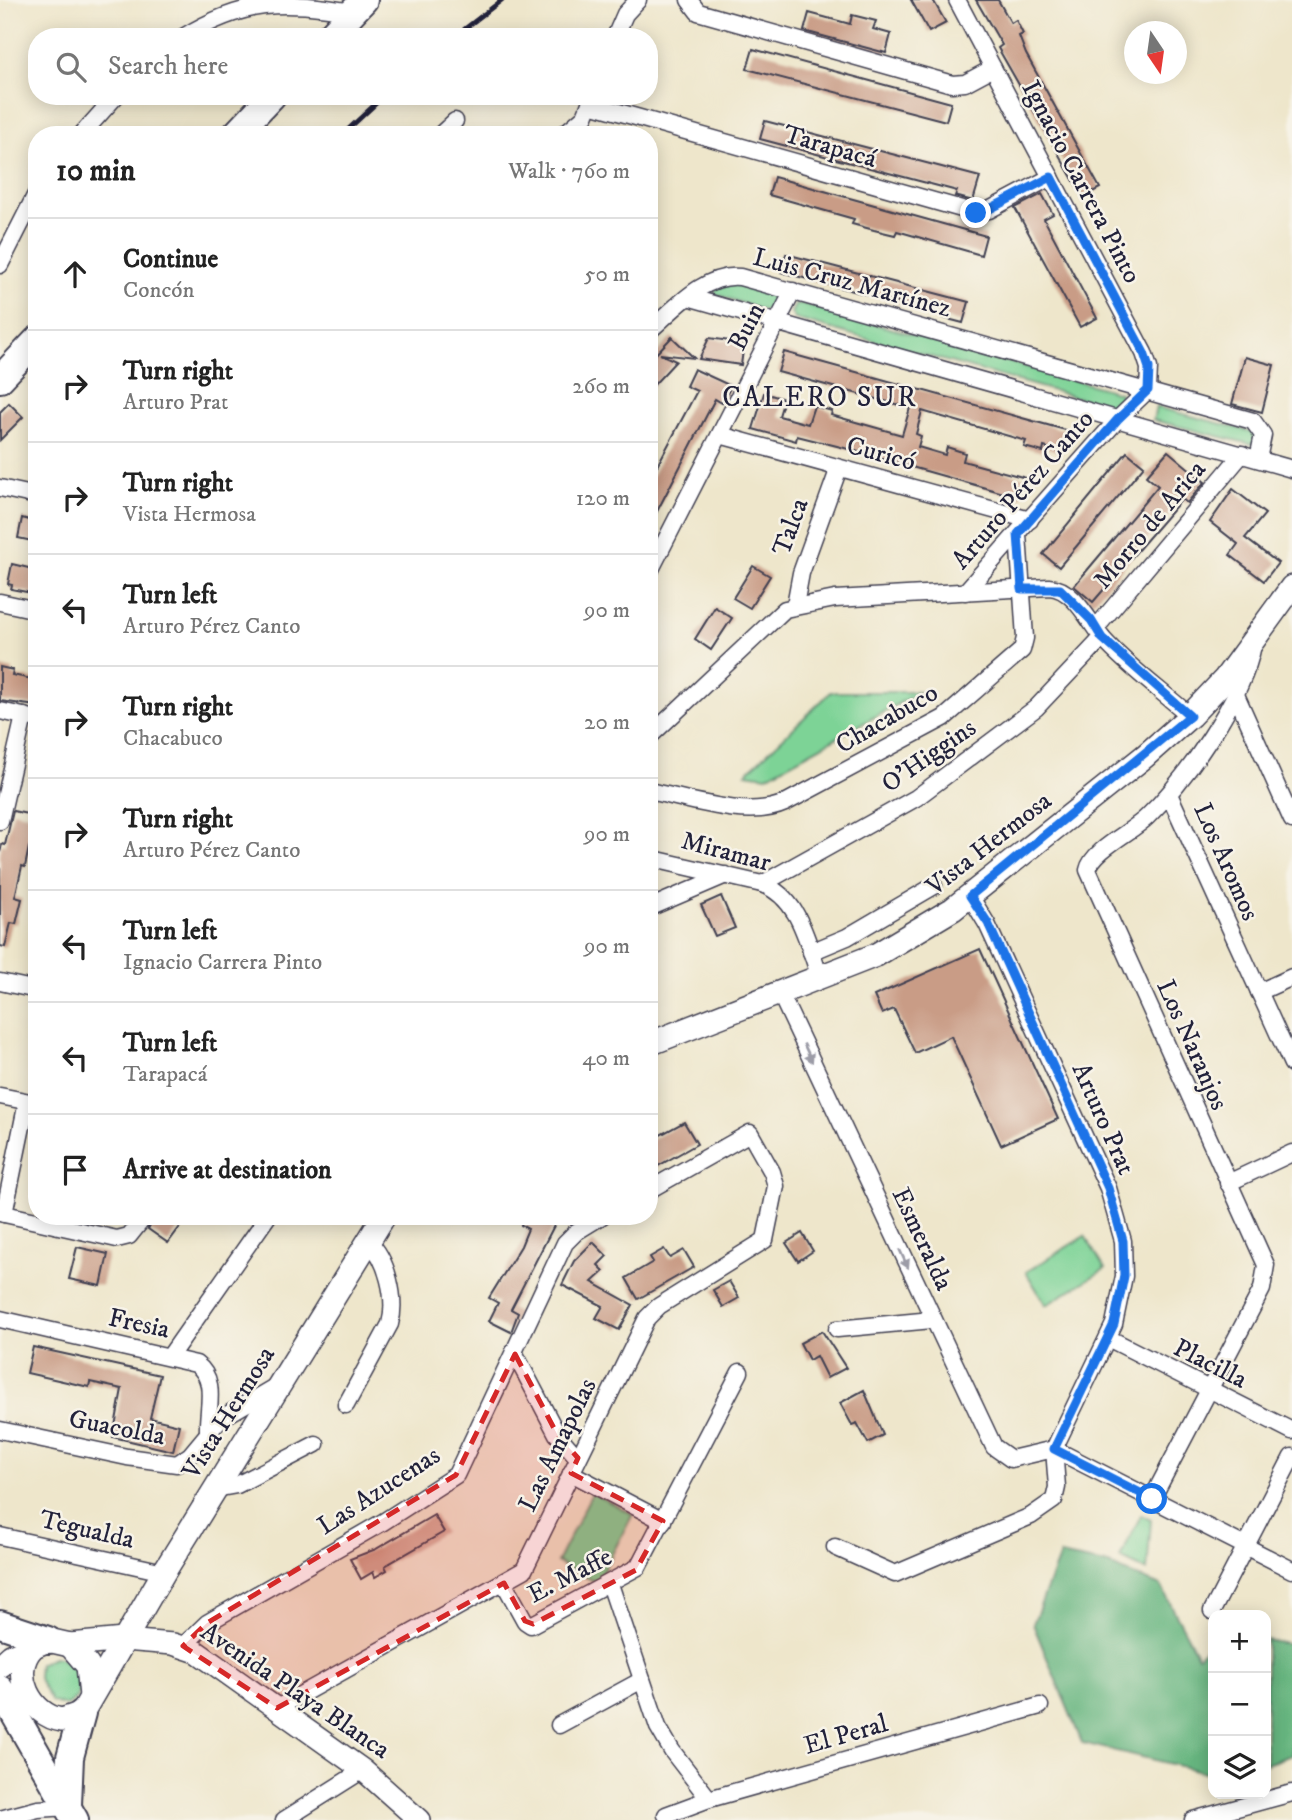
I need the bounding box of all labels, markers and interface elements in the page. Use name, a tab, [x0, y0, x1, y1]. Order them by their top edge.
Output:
north arrow	[1124, 21, 1187, 84]
search box	[28, 28, 658, 105]
icon: search	[52, 48, 90, 86]
text: Search here	[108, 50, 228, 83]
street label: Ignacio Carrera Pinto	[1014, 75, 1148, 289]
street label: Tarapacá	[780, 118, 880, 176]
text: 10 min	[56, 153, 135, 190]
text: Walk · 760 m	[508, 157, 630, 186]
route end	[960, 197, 991, 228]
street label: Luis Cruz Martínez	[749, 241, 955, 325]
text: Continue	[123, 243, 218, 276]
icon: ahead	[56, 255, 94, 293]
text: 50 m	[584, 260, 630, 289]
text: Concón	[123, 276, 195, 305]
street label: Buin	[721, 297, 773, 356]
text: Turn right	[123, 355, 233, 388]
icon: right	[56, 367, 94, 405]
text: 260 m	[572, 372, 630, 401]
district label: CALERO SUR	[722, 380, 918, 415]
text: Arturo Prat	[123, 388, 228, 417]
street label: Arturo Pérez Canto	[945, 403, 1101, 577]
street label: Curicó	[843, 429, 919, 479]
street label: Morro de Arica	[1087, 454, 1213, 596]
text: Turn right	[123, 467, 233, 500]
icon: right	[56, 479, 94, 517]
text: 120 m	[576, 484, 630, 513]
street label: Talca	[766, 494, 816, 560]
text: Vista Hermosa	[123, 500, 256, 529]
text: Turn left	[123, 579, 217, 612]
icon: left	[56, 591, 94, 629]
text: 90 m	[584, 596, 630, 625]
text: Arturo Pérez Canto	[123, 612, 300, 641]
street label: Chacabuco	[830, 677, 944, 761]
text: Turn right	[123, 691, 233, 724]
icon: right	[56, 703, 94, 741]
text: 20 m	[584, 708, 630, 737]
street label: O'Higgins	[875, 712, 983, 800]
text: Chacabuco	[123, 724, 223, 753]
street label: Vista Hermosa	[919, 785, 1058, 904]
street label: Los Aromos	[1185, 798, 1267, 926]
text: Turn right	[123, 803, 233, 836]
icon: right	[56, 815, 94, 853]
text: 90 m	[584, 820, 630, 849]
street label: Miramar	[678, 824, 775, 880]
text: Arturo Pérez Canto	[123, 836, 300, 865]
text: Turn left	[123, 915, 217, 948]
icon: left	[56, 927, 94, 965]
text: 90 m	[584, 932, 630, 961]
text: Ignacio Carrera Pinto	[123, 948, 322, 977]
street label: Los Naranjos	[1149, 975, 1235, 1115]
text: Turn left	[123, 1027, 217, 1060]
icon: left	[56, 1039, 94, 1077]
one-way arrow	[803, 1043, 814, 1063]
text: 40 m	[582, 1044, 630, 1073]
street label: Arturo Prat	[1064, 1058, 1142, 1180]
text: Tarapacá	[123, 1060, 207, 1089]
icon: arrive	[56, 1151, 94, 1189]
text: Arrive at destination	[123, 1154, 332, 1187]
street label: Esmeralda	[884, 1182, 960, 1296]
one-way arrow	[898, 1249, 910, 1269]
street label: Fresia	[105, 1301, 173, 1347]
street label: Placilla	[1168, 1332, 1252, 1396]
street label: Vista Hermosa	[175, 1341, 283, 1486]
street label: Las Amapolas	[512, 1373, 604, 1517]
street label: Guacolda	[66, 1403, 168, 1453]
street label: Las Azucenas	[311, 1439, 447, 1543]
route start	[1136, 1483, 1167, 1514]
street label: Tegualda	[37, 1503, 137, 1557]
street label: E. Maffe	[522, 1541, 618, 1611]
map controls	[1208, 1610, 1271, 1799]
button: +	[1208, 1610, 1271, 1673]
street label: Avenida Playa Blanca	[194, 1615, 396, 1767]
button: −	[1208, 1673, 1271, 1736]
street label: El Peral	[800, 1707, 892, 1763]
button: layers	[1208, 1736, 1271, 1799]

